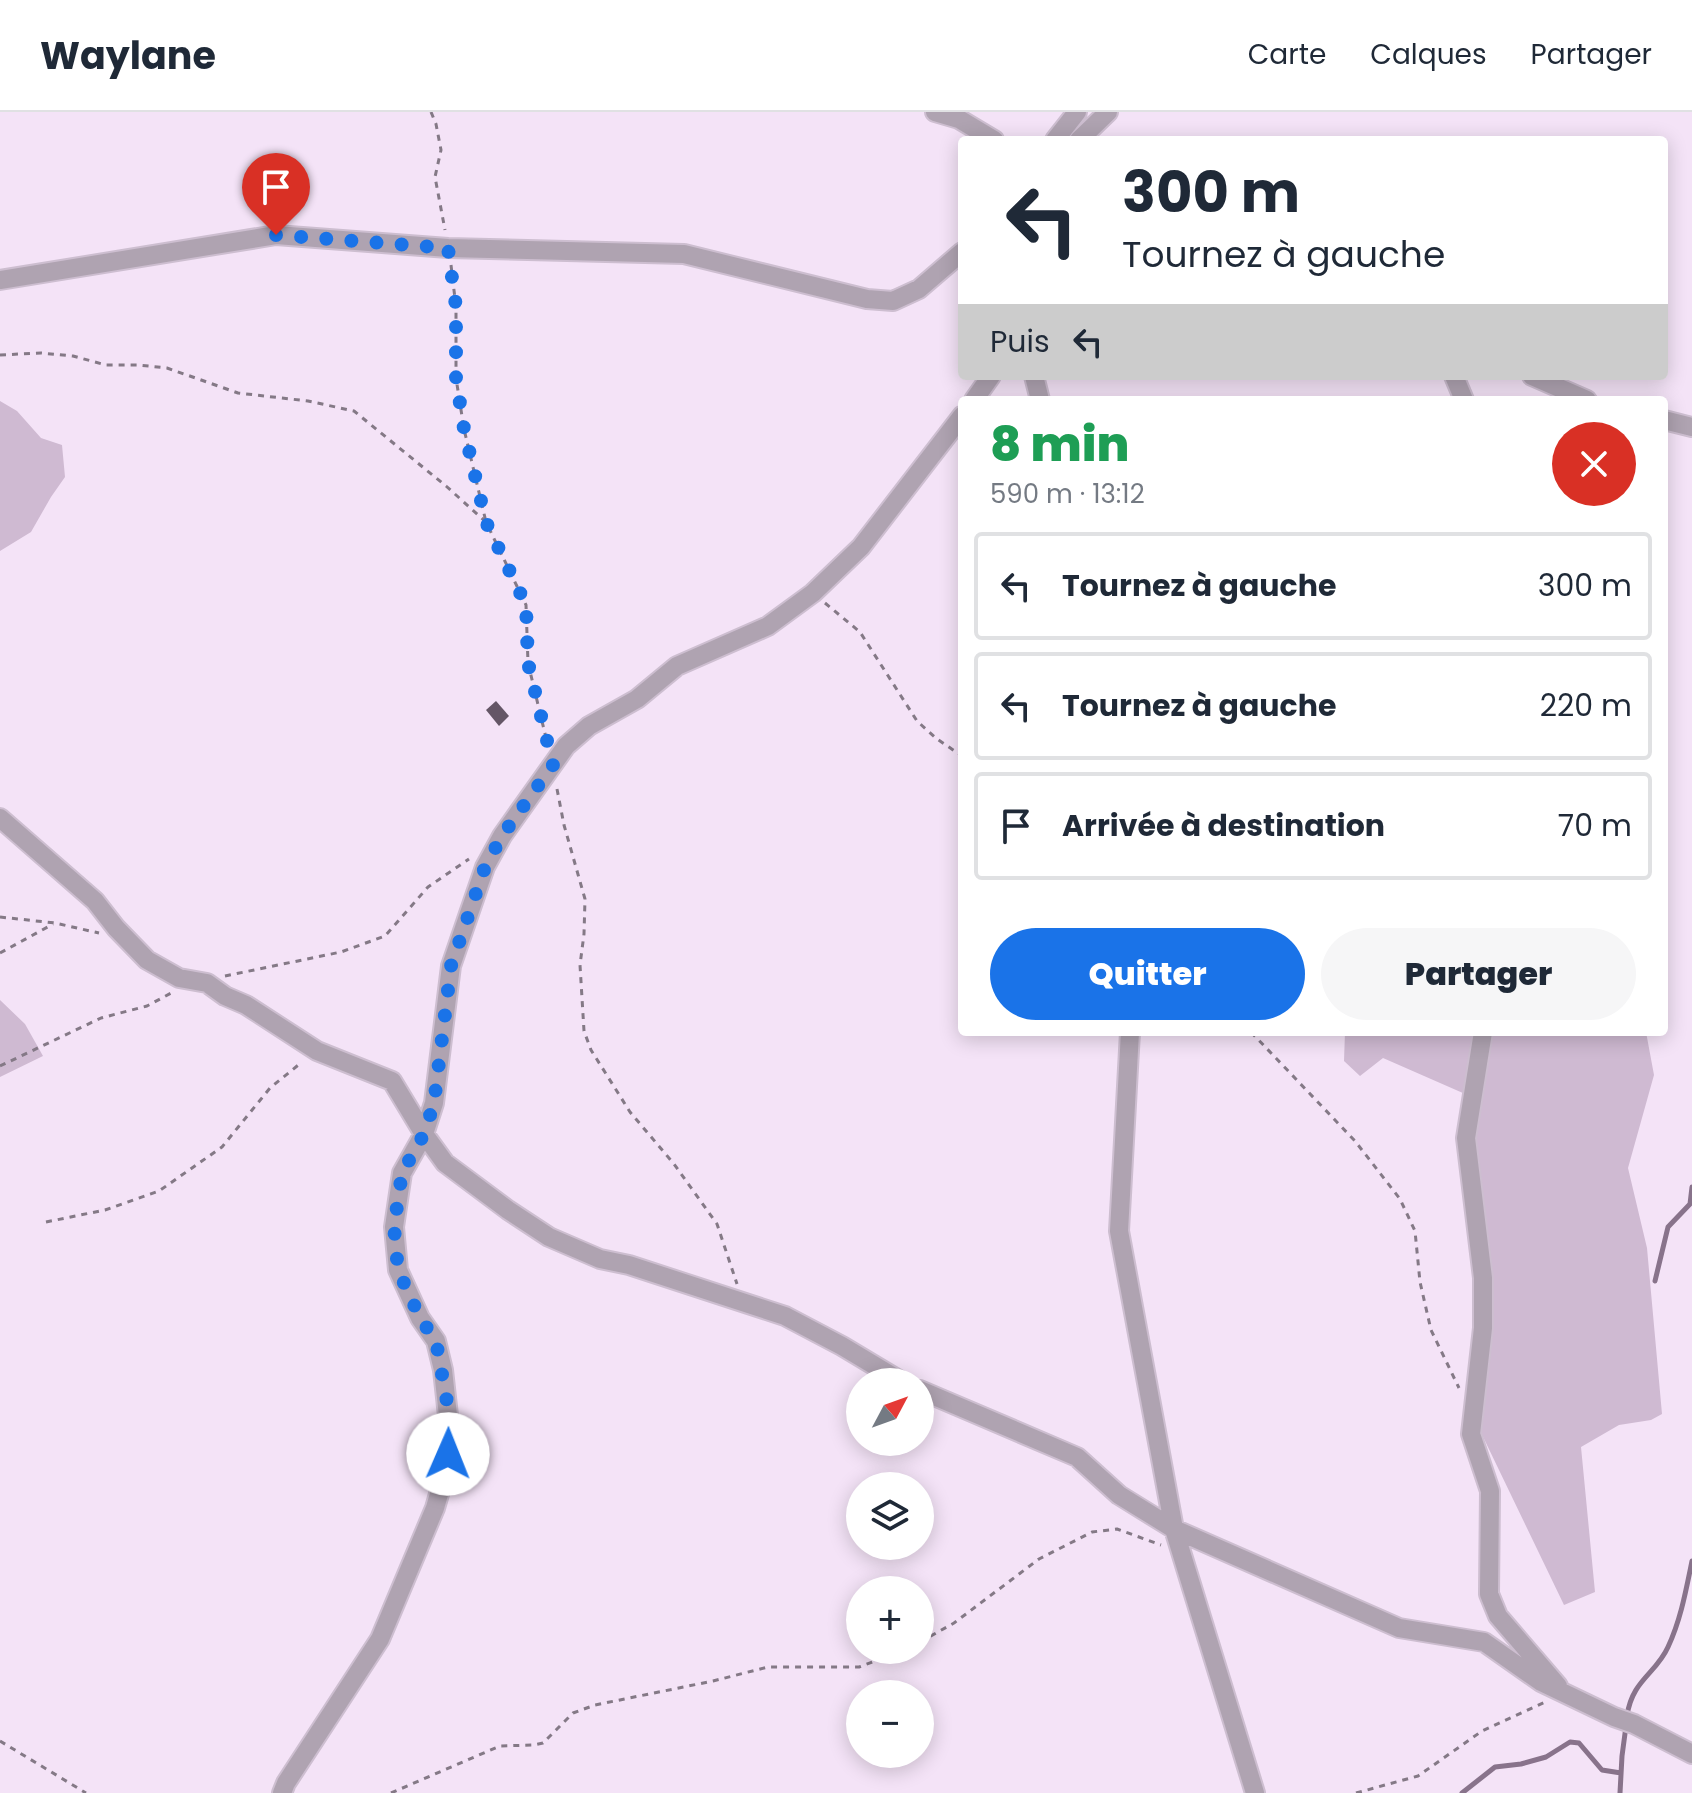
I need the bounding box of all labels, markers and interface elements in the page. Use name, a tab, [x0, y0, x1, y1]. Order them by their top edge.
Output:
text: Waylane	[40, 29, 216, 82]
text: Carte	[1248, 35, 1326, 74]
text: Calques	[1370, 35, 1487, 74]
text: Partager	[1531, 35, 1652, 74]
pin	[242, 153, 310, 235]
text: 300 m	[1122, 153, 1300, 232]
icon: arrive	[254, 165, 298, 209]
icon: left	[990, 168, 1094, 272]
text: Tournez à gauche	[1122, 229, 1445, 280]
text: Puis	[990, 320, 1050, 363]
icon: left	[1066, 320, 1110, 364]
text: 8 min	[990, 411, 1129, 478]
button: close	[1552, 422, 1636, 506]
text: 590 m · 13:12	[990, 476, 1145, 512]
icon: left	[994, 564, 1038, 608]
text: Tournez à gauche	[1062, 564, 1336, 607]
text: 300 m	[1538, 564, 1632, 607]
icon: left	[994, 684, 1038, 728]
text: Tournez à gauche	[1062, 684, 1336, 727]
text: 220 m	[1540, 684, 1632, 727]
icon: arrive	[994, 804, 1038, 848]
text: Arrivée à destination	[1062, 804, 1385, 847]
text: 70 m	[1558, 804, 1632, 847]
button: Quitter	[990, 928, 1305, 1020]
button: Partager	[1321, 928, 1636, 1020]
north arrow	[846, 1368, 934, 1456]
map controls	[846, 1368, 934, 1768]
position arrow	[406, 1412, 490, 1496]
button: layers	[846, 1472, 934, 1560]
button: +	[846, 1576, 934, 1664]
button: −	[846, 1680, 934, 1768]

